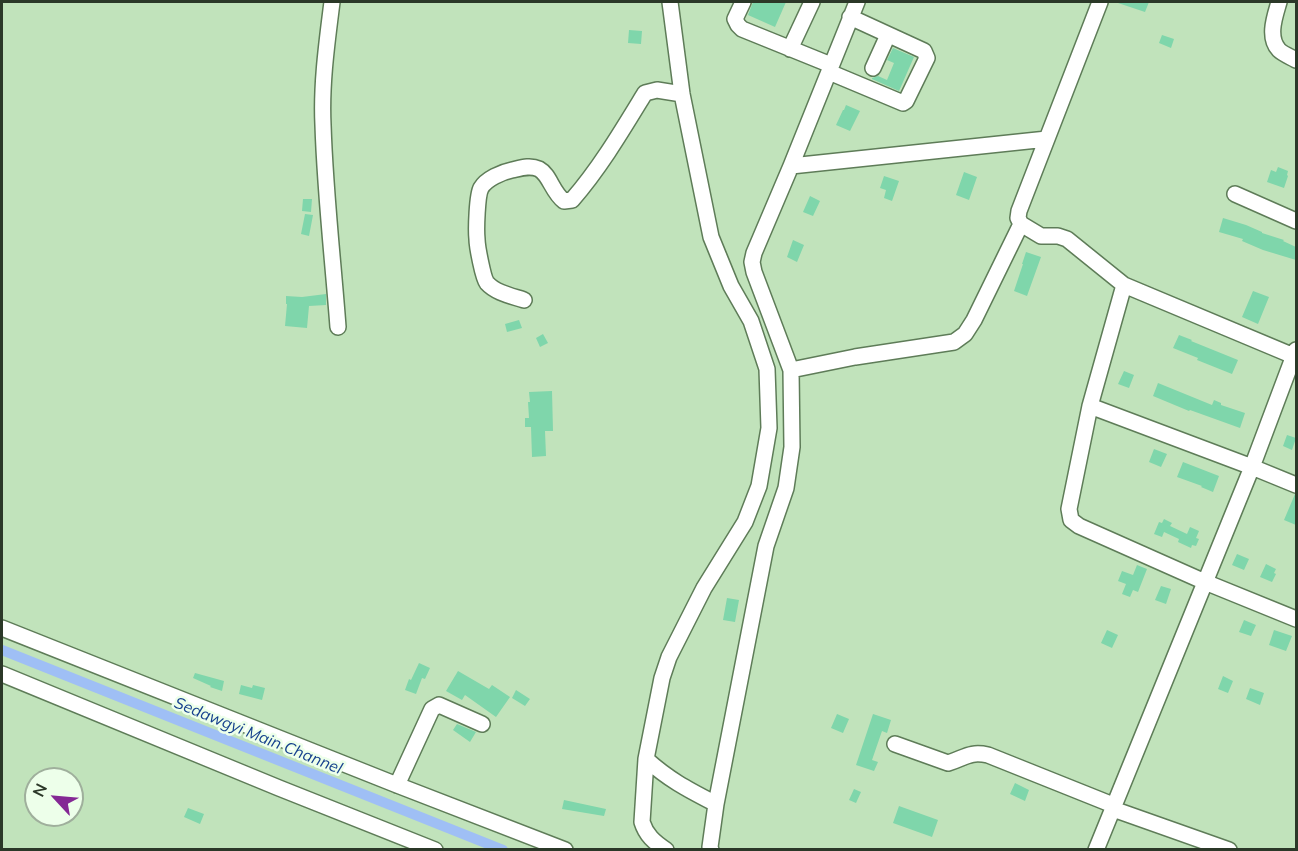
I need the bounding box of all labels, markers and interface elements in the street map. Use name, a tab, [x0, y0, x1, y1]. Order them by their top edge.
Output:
water label: Sedawgyi Main Channel	[171, 693, 345, 779]
north arrow	[24, 767, 84, 827]
text: N	[28, 780, 51, 800]

